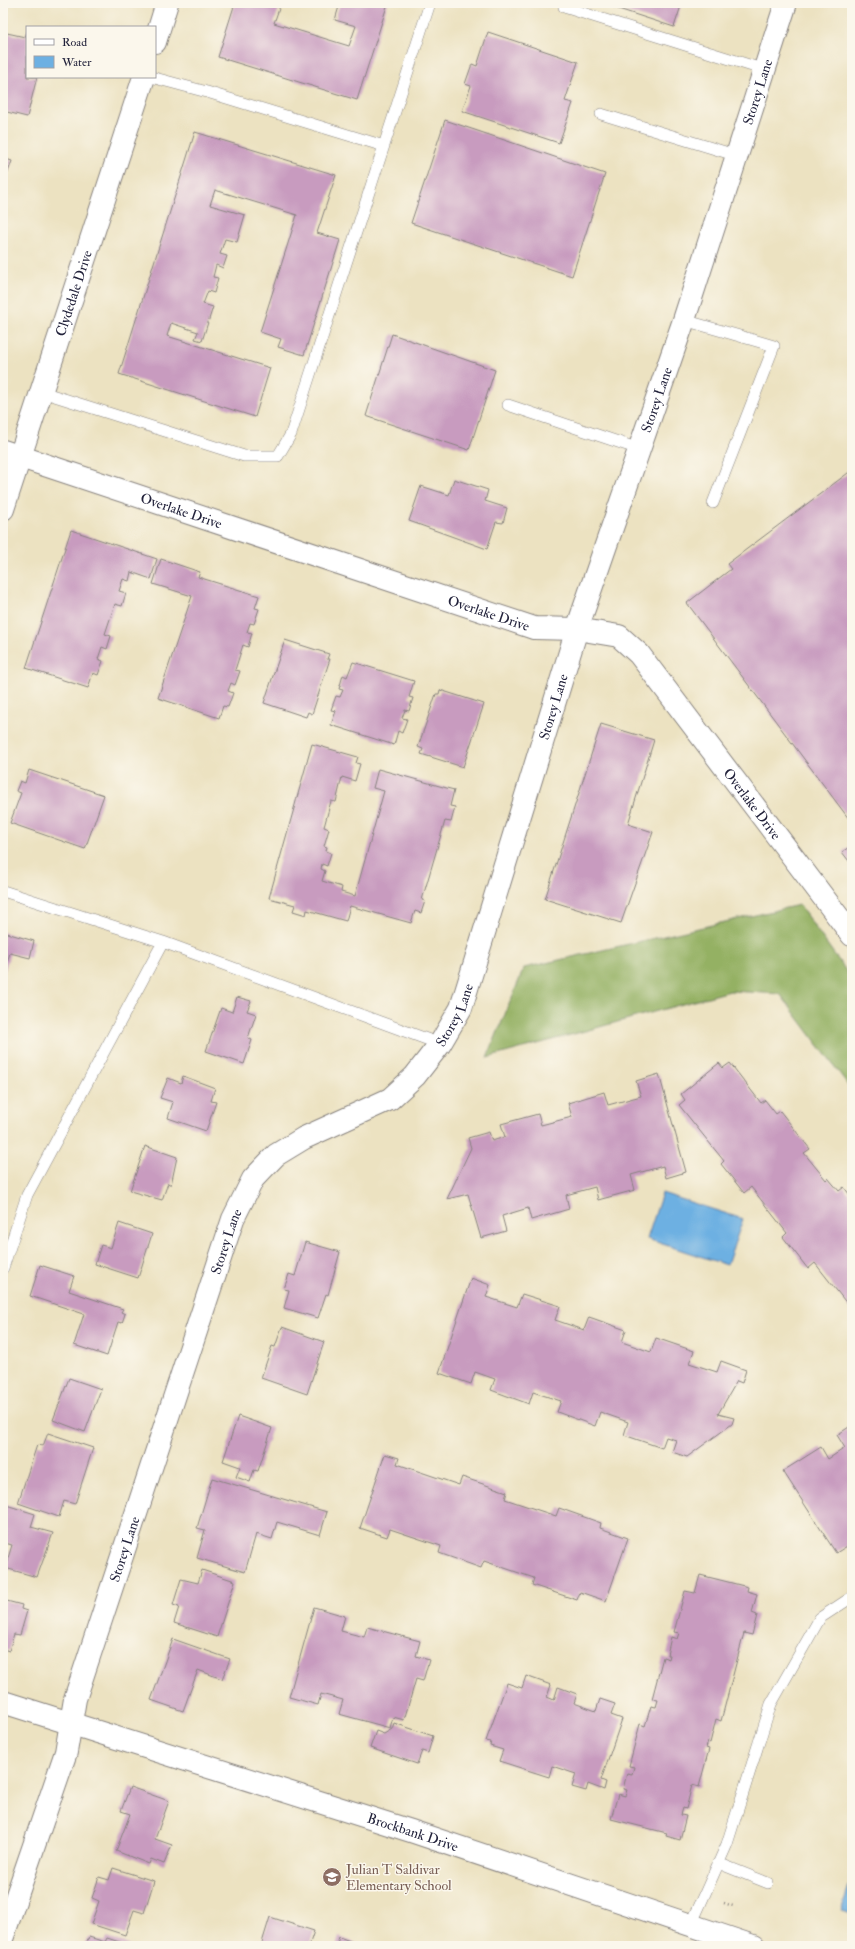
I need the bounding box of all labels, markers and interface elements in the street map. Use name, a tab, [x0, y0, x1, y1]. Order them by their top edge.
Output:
legend	[26, 26, 156, 78]
text: Road	[62, 35, 87, 50]
text: Water	[61, 55, 92, 70]
street label: Storey Lane	[739, 57, 776, 127]
street label: Clydedale Drive	[52, 248, 96, 339]
street label: Storey Lane	[638, 365, 676, 435]
street label: Overlake Drive	[138, 489, 224, 532]
street label: Overlake Drive	[446, 592, 532, 635]
street label: Storey Lane	[536, 672, 572, 742]
street label: Overlake Drive	[720, 765, 785, 843]
street label: Storey Lane	[432, 982, 477, 1050]
street label: Storey Lane	[207, 1206, 246, 1277]
street label: Storey Lane	[106, 1514, 144, 1584]
street label: Brockbank Drive	[365, 1810, 461, 1855]
place label: Julian T Saldivar Elementary School	[345, 1861, 452, 1895]
school or university icon: Julian T Saldivar Elementary School	[321, 1866, 343, 1888]

